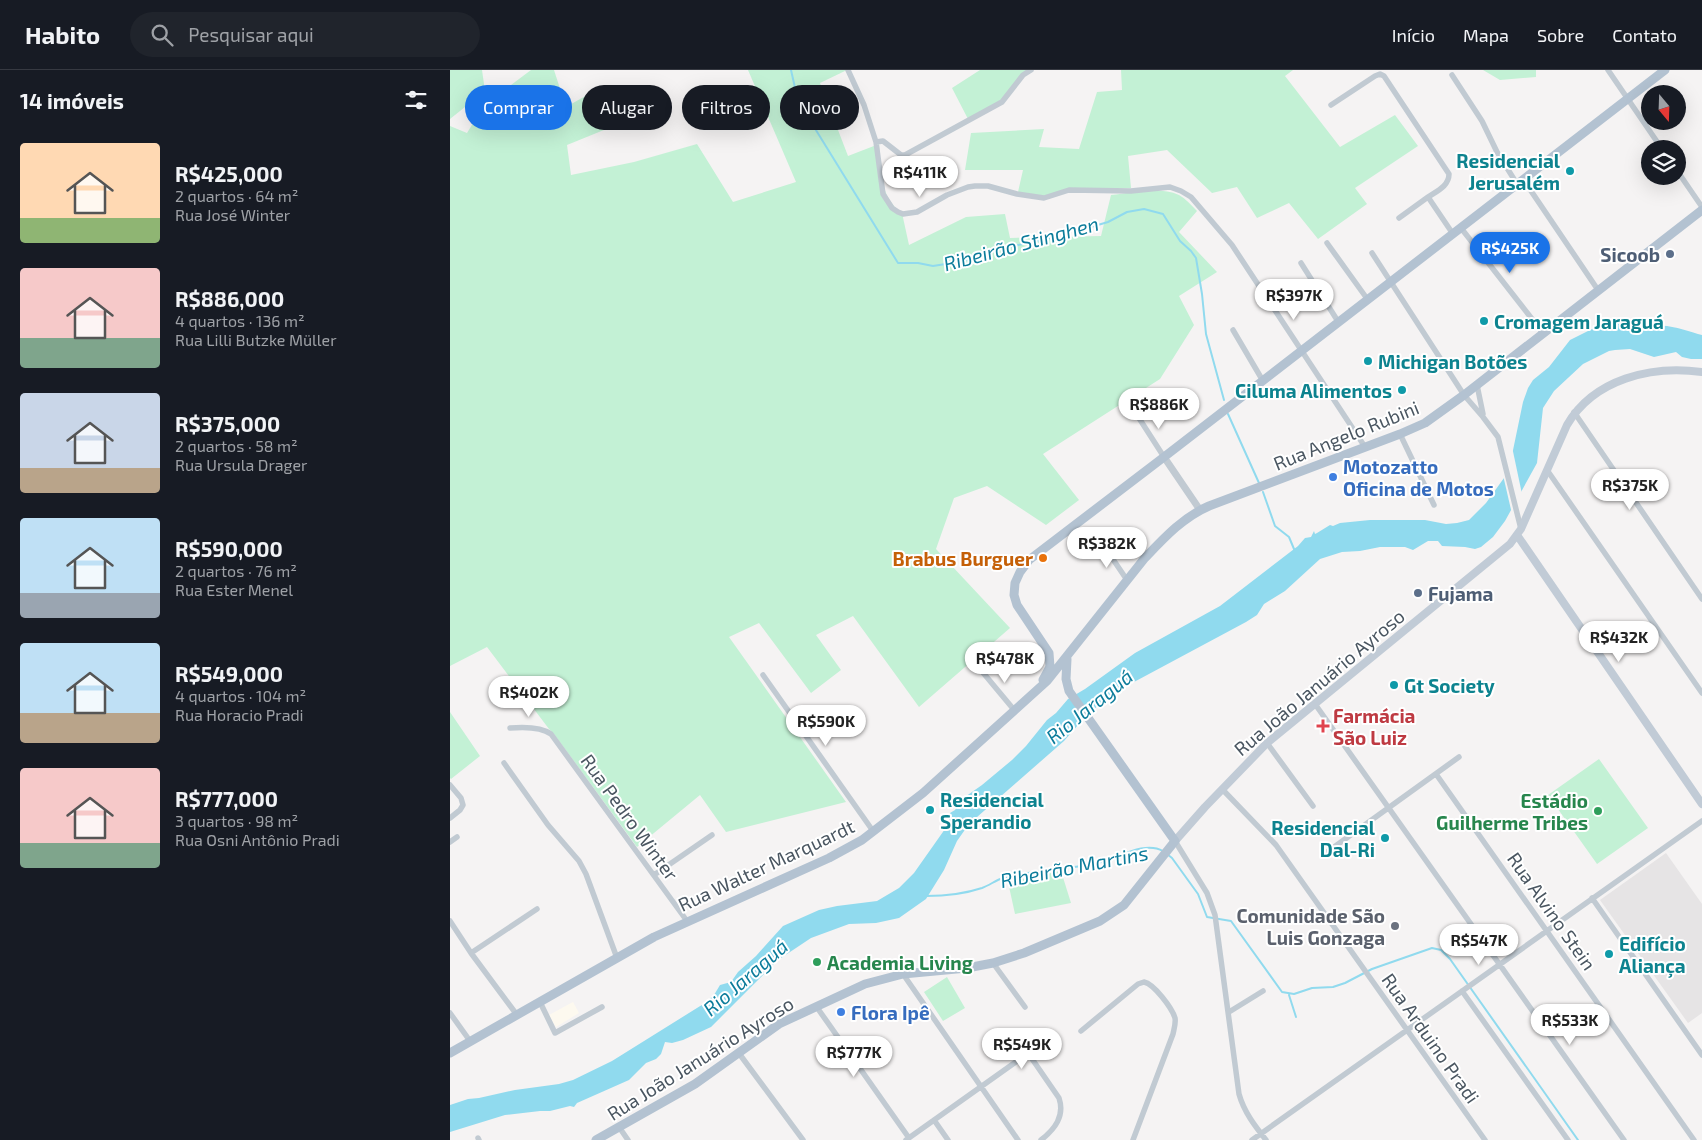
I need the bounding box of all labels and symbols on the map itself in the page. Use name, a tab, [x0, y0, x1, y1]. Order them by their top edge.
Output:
north arrow	[1641, 85, 1686, 130]
place label: Residencial Jerusalém	[1456, 149, 1561, 194]
pin: R$411K	[879, 156, 961, 198]
marker: Residencial Jerusalém	[1564, 165, 1576, 177]
water label: Ribeirão Stinghen	[941, 211, 1101, 275]
pin: R$425K	[1469, 232, 1551, 274]
place label: Sicoob	[1600, 243, 1660, 266]
marker: Sicoob	[1664, 248, 1676, 260]
pin: R$397K	[1253, 278, 1335, 321]
place label: Cromagem Jaraguá	[1494, 310, 1664, 333]
marker: Cromagem Jaraguá	[1478, 315, 1490, 327]
place label: Michigan Botões	[1378, 350, 1527, 373]
marker: Michigan Botões	[1362, 355, 1374, 367]
place label: Ciluma Alimentos	[1235, 379, 1392, 402]
marker: Ciluma Alimentos	[1396, 384, 1408, 396]
pin: R$886K	[1118, 388, 1200, 430]
street label: Rua Angelo Rubini	[1270, 395, 1422, 475]
place label: Motozatto Oficina de Motos	[1343, 455, 1494, 500]
pin: R$375K	[1589, 468, 1671, 511]
marker: Motozatto Oficina de Motos	[1327, 471, 1339, 483]
pin: R$382K	[1066, 526, 1148, 569]
place label: Brabus Burguer	[893, 547, 1033, 570]
marker: Brabus Burguer	[1037, 552, 1049, 564]
place label: Fujama	[1428, 582, 1493, 605]
marker: Fujama	[1412, 587, 1424, 599]
street label: Rua João Januário Ayroso	[1229, 604, 1409, 760]
pin: R$432K	[1578, 620, 1660, 663]
pin: R$478K	[964, 642, 1046, 684]
water label: Rio Jaraguá	[1041, 664, 1137, 748]
place label: Gt Society	[1404, 674, 1495, 698]
pin: R$402K	[488, 676, 570, 718]
marker: Gt Society	[1388, 679, 1400, 691]
pin: R$590K	[785, 704, 867, 747]
place label: Farmácia São Luiz	[1333, 704, 1415, 749]
marker: Farmácia São Luiz	[1317, 720, 1329, 732]
street label: Rua Pedro Winter	[576, 749, 684, 885]
place label: Residencial Sperandio	[940, 788, 1044, 833]
place label: Estádio Guilherme Tribes	[1436, 789, 1588, 834]
marker: Residencial Sperandio	[924, 804, 936, 816]
marker: Estádio Guilherme Tribes	[1592, 805, 1604, 817]
street label: Rua Walter Marquardt	[674, 814, 858, 916]
place label: Residencial Dal-Ri	[1271, 816, 1376, 861]
marker: Residencial Dal-Ri	[1379, 832, 1391, 844]
water label: Ribeirão Martins	[998, 840, 1150, 892]
street label: Rua Alvino Stein	[1503, 848, 1601, 974]
place label: Comunidade São Luis Gonzaga	[1236, 904, 1385, 949]
marker: Comunidade São Luis Gonzaga	[1389, 920, 1401, 932]
pin: R$547K	[1438, 924, 1520, 966]
place label: Edifício Aliança	[1619, 932, 1686, 978]
water label: Rio Jaraguá	[698, 934, 792, 1020]
marker: Edifício Aliança	[1603, 948, 1615, 960]
place label: Academia Living	[827, 951, 973, 974]
marker: Academia Living	[811, 956, 823, 968]
street label: Rua Arduino Pradi	[1378, 969, 1484, 1107]
street label: Rua João Januário Ayroso	[603, 991, 797, 1125]
place label: Flora Ipê	[851, 1001, 930, 1024]
pin: R$533K	[1529, 1004, 1611, 1046]
marker: Flora Ipê	[835, 1006, 847, 1018]
pin: R$549K	[981, 1028, 1063, 1070]
pin: R$777K	[813, 1036, 895, 1078]

